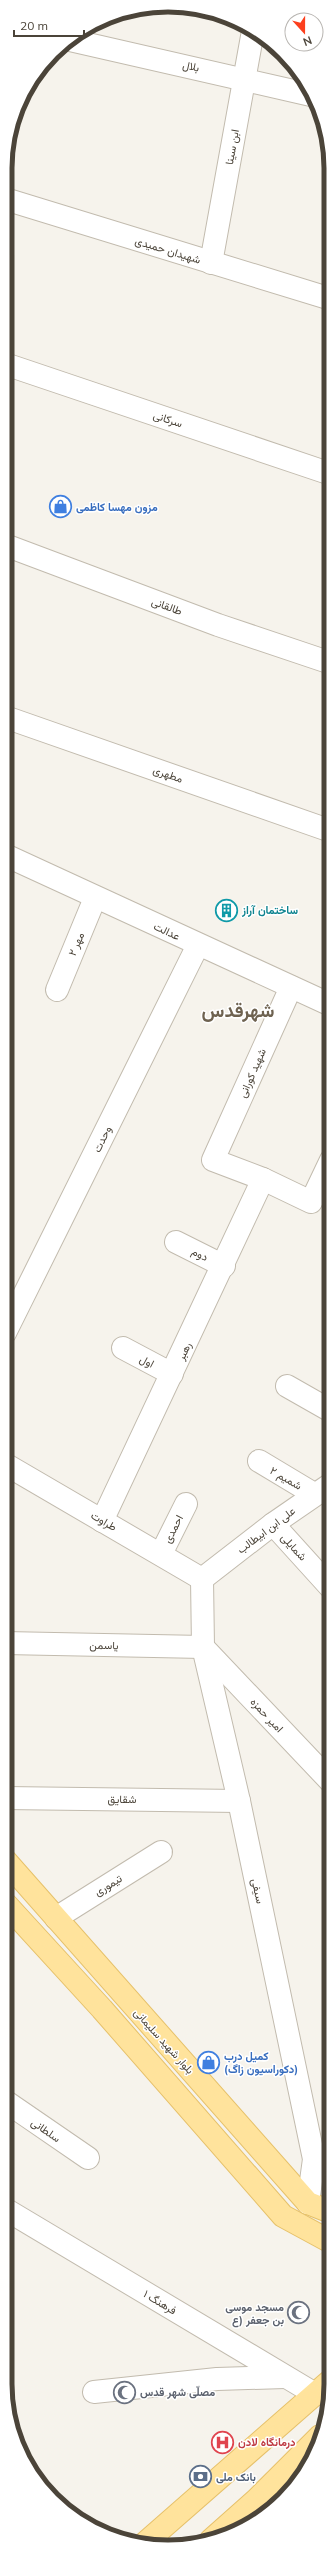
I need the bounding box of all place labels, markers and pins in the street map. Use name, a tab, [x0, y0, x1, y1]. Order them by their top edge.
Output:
shop icon: مزون مهسا کاظمی	[47, 494, 73, 520]
place label: مزون مهسا کاظمی	[76, 500, 158, 514]
building icon: ساختمان آراز	[214, 897, 240, 923]
place label: ساختمان آراز	[241, 903, 298, 917]
shop icon: کمیل درب (دکوراسیون زاگ)	[196, 2049, 222, 2075]
place label: کمیل درب (دکوراسیون زاگ)	[224, 2049, 298, 2076]
place label: مسجد موسی بن جعفر (ع	[225, 2300, 284, 2328]
mosque icon: مسجد موسی بن جعفر (ع	[286, 2300, 312, 2326]
mosque icon: مصلّی شهر قدس	[112, 2379, 138, 2405]
place label: مصلّی شهر قدس	[140, 2385, 215, 2399]
hospital icon: درمانگاه لادن	[210, 2429, 236, 2455]
place label: درمانگاه لادن	[238, 2435, 296, 2449]
bank icon: بانک ملی	[187, 2464, 213, 2490]
place label: بانک ملی	[216, 2470, 256, 2484]

